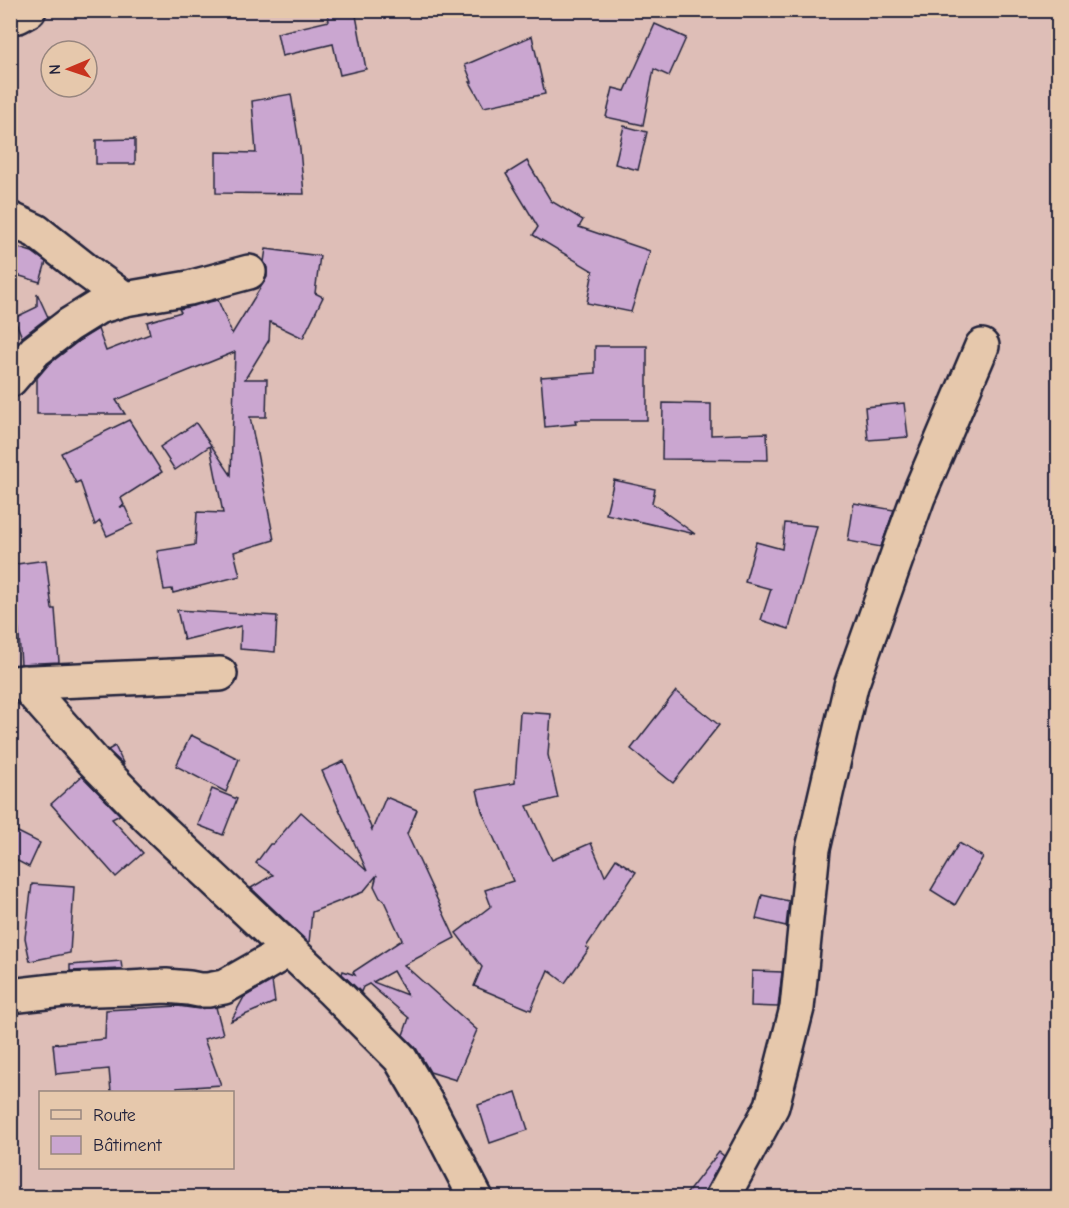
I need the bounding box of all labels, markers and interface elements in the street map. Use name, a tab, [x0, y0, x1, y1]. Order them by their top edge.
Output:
north arrow	[39, 39, 99, 99]
text: N	[46, 64, 64, 75]
legend	[39, 1091, 234, 1169]
text: Route	[93, 1105, 136, 1126]
text: Bâtiment	[93, 1135, 163, 1156]

